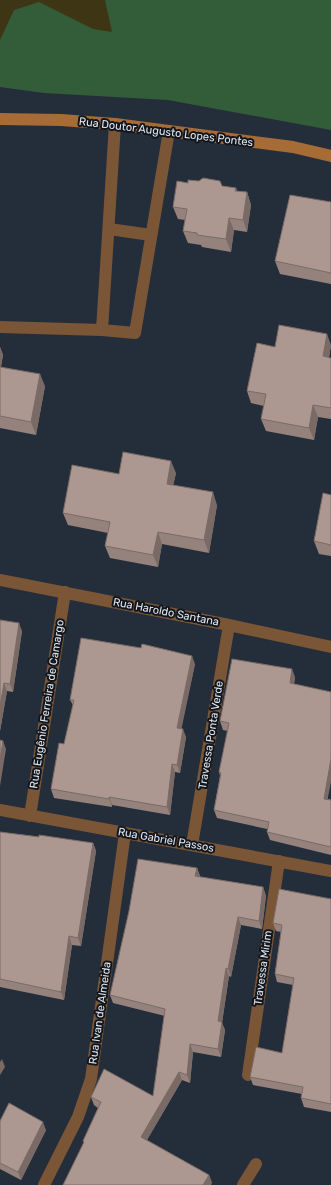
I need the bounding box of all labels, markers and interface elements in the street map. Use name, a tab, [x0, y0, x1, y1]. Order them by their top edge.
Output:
street label: Rua Doutor Augusto Lopes Pontes	[78, 115, 254, 149]
street label: Rua Haroldo Santana	[112, 595, 220, 629]
street label: Rua Eugênio Ferreira de Camargo	[27, 619, 67, 789]
street label: Travessa Ponta Verde	[196, 680, 226, 790]
street label: Rua Gabriel Passos	[117, 825, 215, 855]
street label: Travessa Mirim	[251, 929, 275, 1006]
street label: Rua Ivan de Almeida	[86, 961, 114, 1065]

